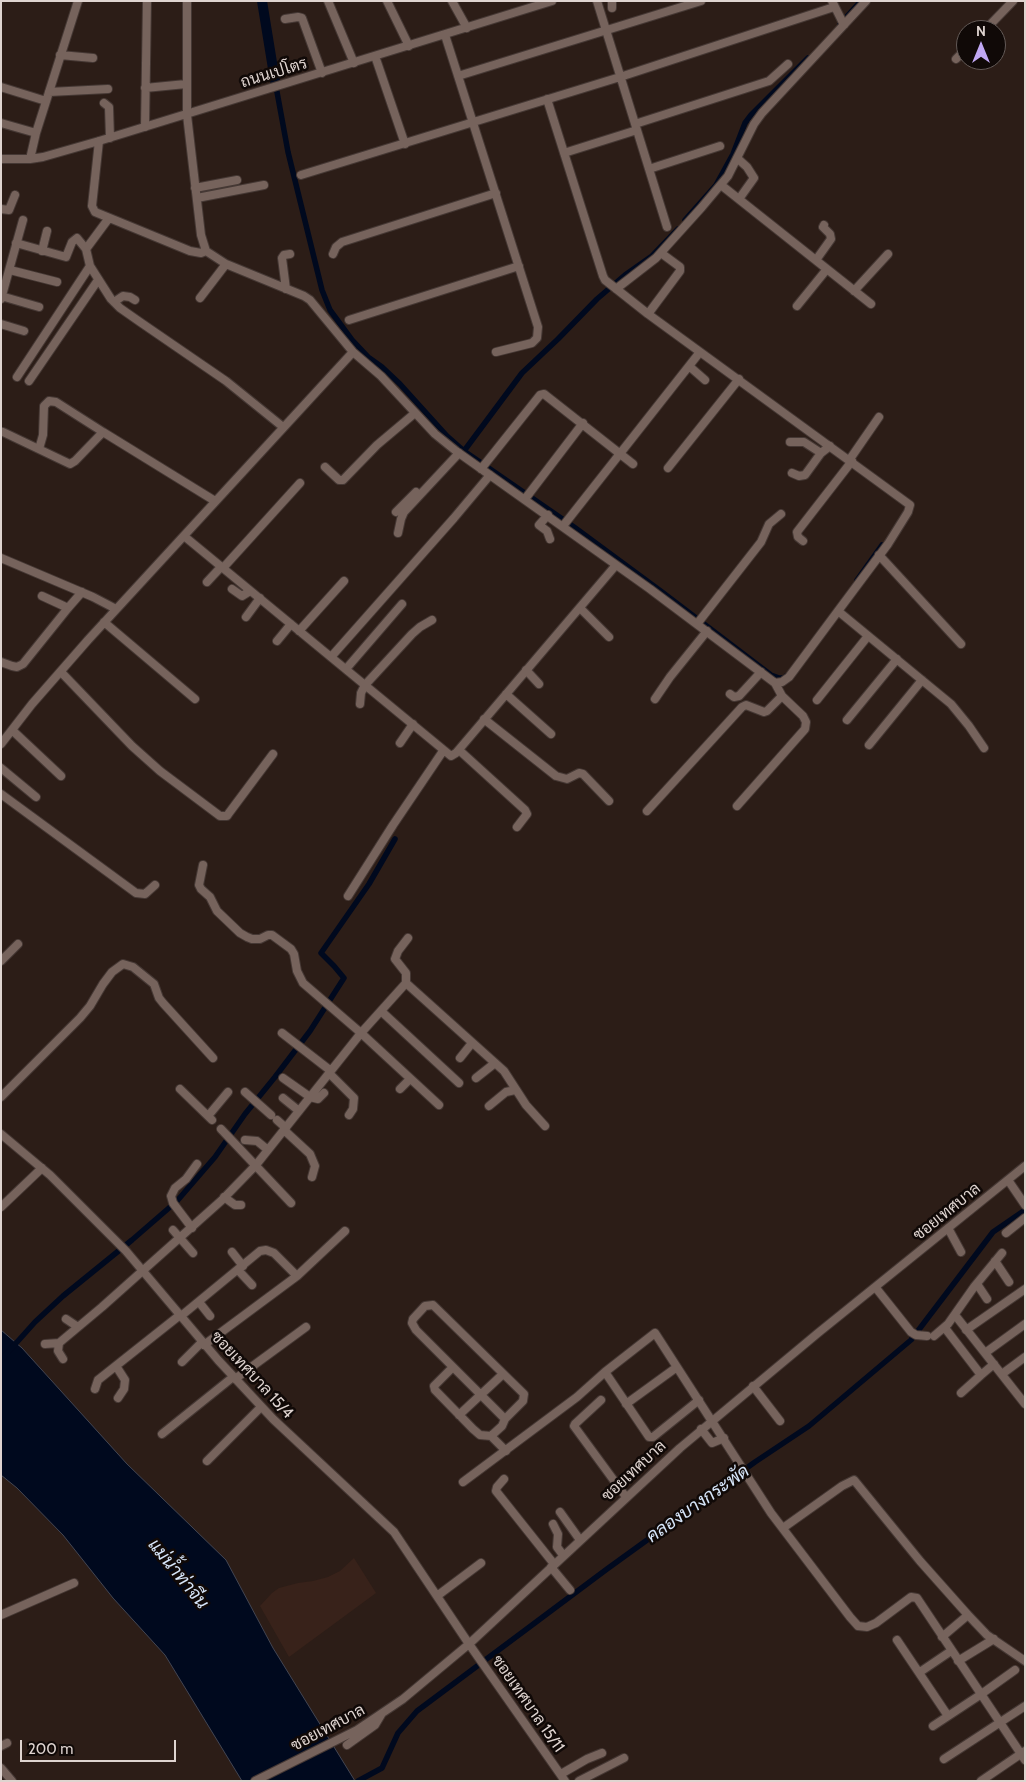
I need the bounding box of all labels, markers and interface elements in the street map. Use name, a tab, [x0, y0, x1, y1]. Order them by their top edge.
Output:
north arrow	[956, 20, 1006, 70]
text: N	[976, 22, 986, 40]
street label: ถนนเปโตร	[238, 54, 310, 92]
street label: ซอยเทศบาล	[910, 1179, 984, 1245]
street label: ซอยเทศบาล 15/4	[207, 1327, 297, 1423]
street label: ซอยเทศบาล	[598, 1436, 670, 1506]
water label: คลองบางกระพัด	[642, 1460, 754, 1548]
water label: แม่น้ำท่าจีน	[143, 1535, 213, 1613]
street label: ซอยเทศบาล 15/11	[487, 1652, 569, 1756]
street label: ซอยเทศบาล	[288, 1701, 368, 1755]
scale bar	[22, 1730, 179, 1762]
text: 200 m	[28, 1740, 73, 1758]

